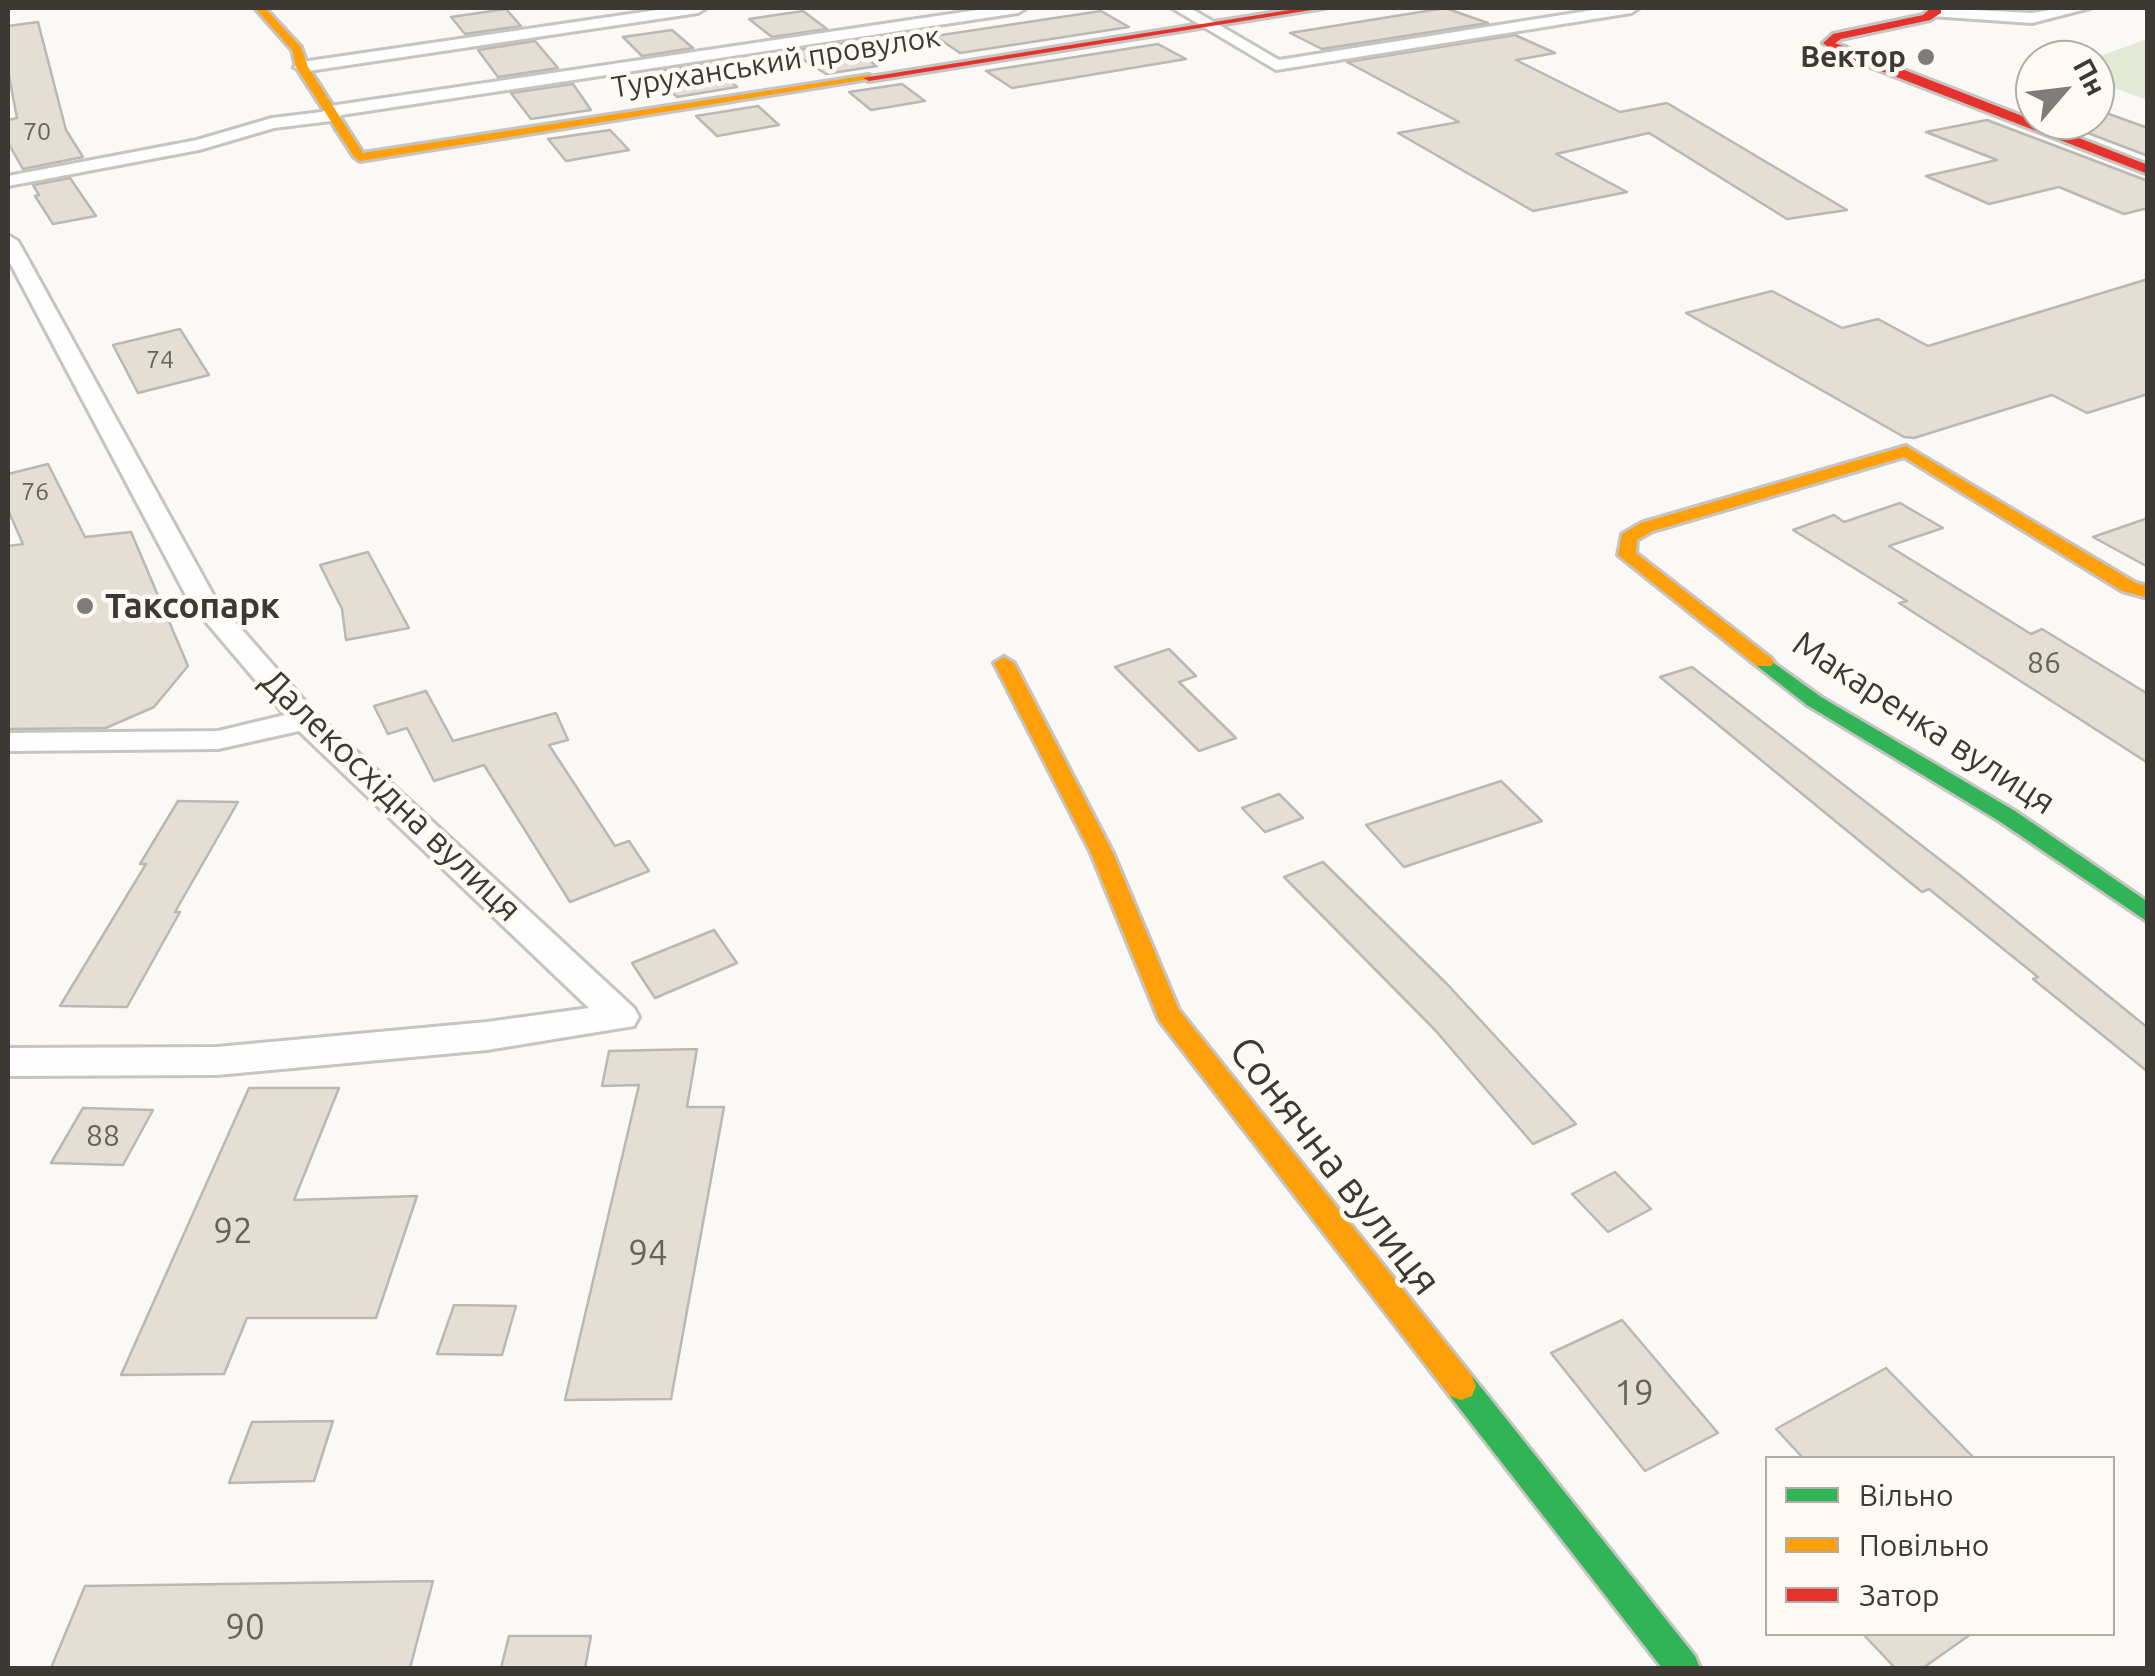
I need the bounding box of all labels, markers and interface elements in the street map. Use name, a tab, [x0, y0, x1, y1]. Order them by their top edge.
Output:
street label: Туруханський провулок	[609, 18, 943, 106]
place label: Вектор	[1800, 39, 1906, 75]
north arrow	[2015, 40, 2115, 140]
marker: Вектор	[1915, 46, 1937, 68]
text: Пн	[2068, 53, 2112, 100]
house number: 70	[23, 117, 51, 147]
house number: 74	[146, 345, 174, 375]
house number: 76	[21, 477, 49, 507]
place label: Таксопарк	[105, 585, 280, 627]
marker: Таксопарк	[74, 595, 96, 617]
street label: Макаренка вулиця	[1785, 622, 2063, 824]
house number: 86	[2027, 645, 2061, 681]
street label: Далекосхідна вулиця	[252, 660, 530, 930]
street label: Сонячна вулиця	[1218, 1027, 1452, 1305]
house number: 88	[86, 1118, 120, 1154]
house number: 92	[213, 1210, 253, 1252]
house number: 94	[628, 1232, 668, 1274]
house number: 19	[1614, 1372, 1654, 1414]
legend	[1765, 1456, 2115, 1636]
text: Вільно	[1859, 1478, 1954, 1512]
text: Повільно	[1859, 1528, 1989, 1562]
text: Затор	[1859, 1578, 1940, 1612]
house number: 90	[225, 1606, 265, 1648]

